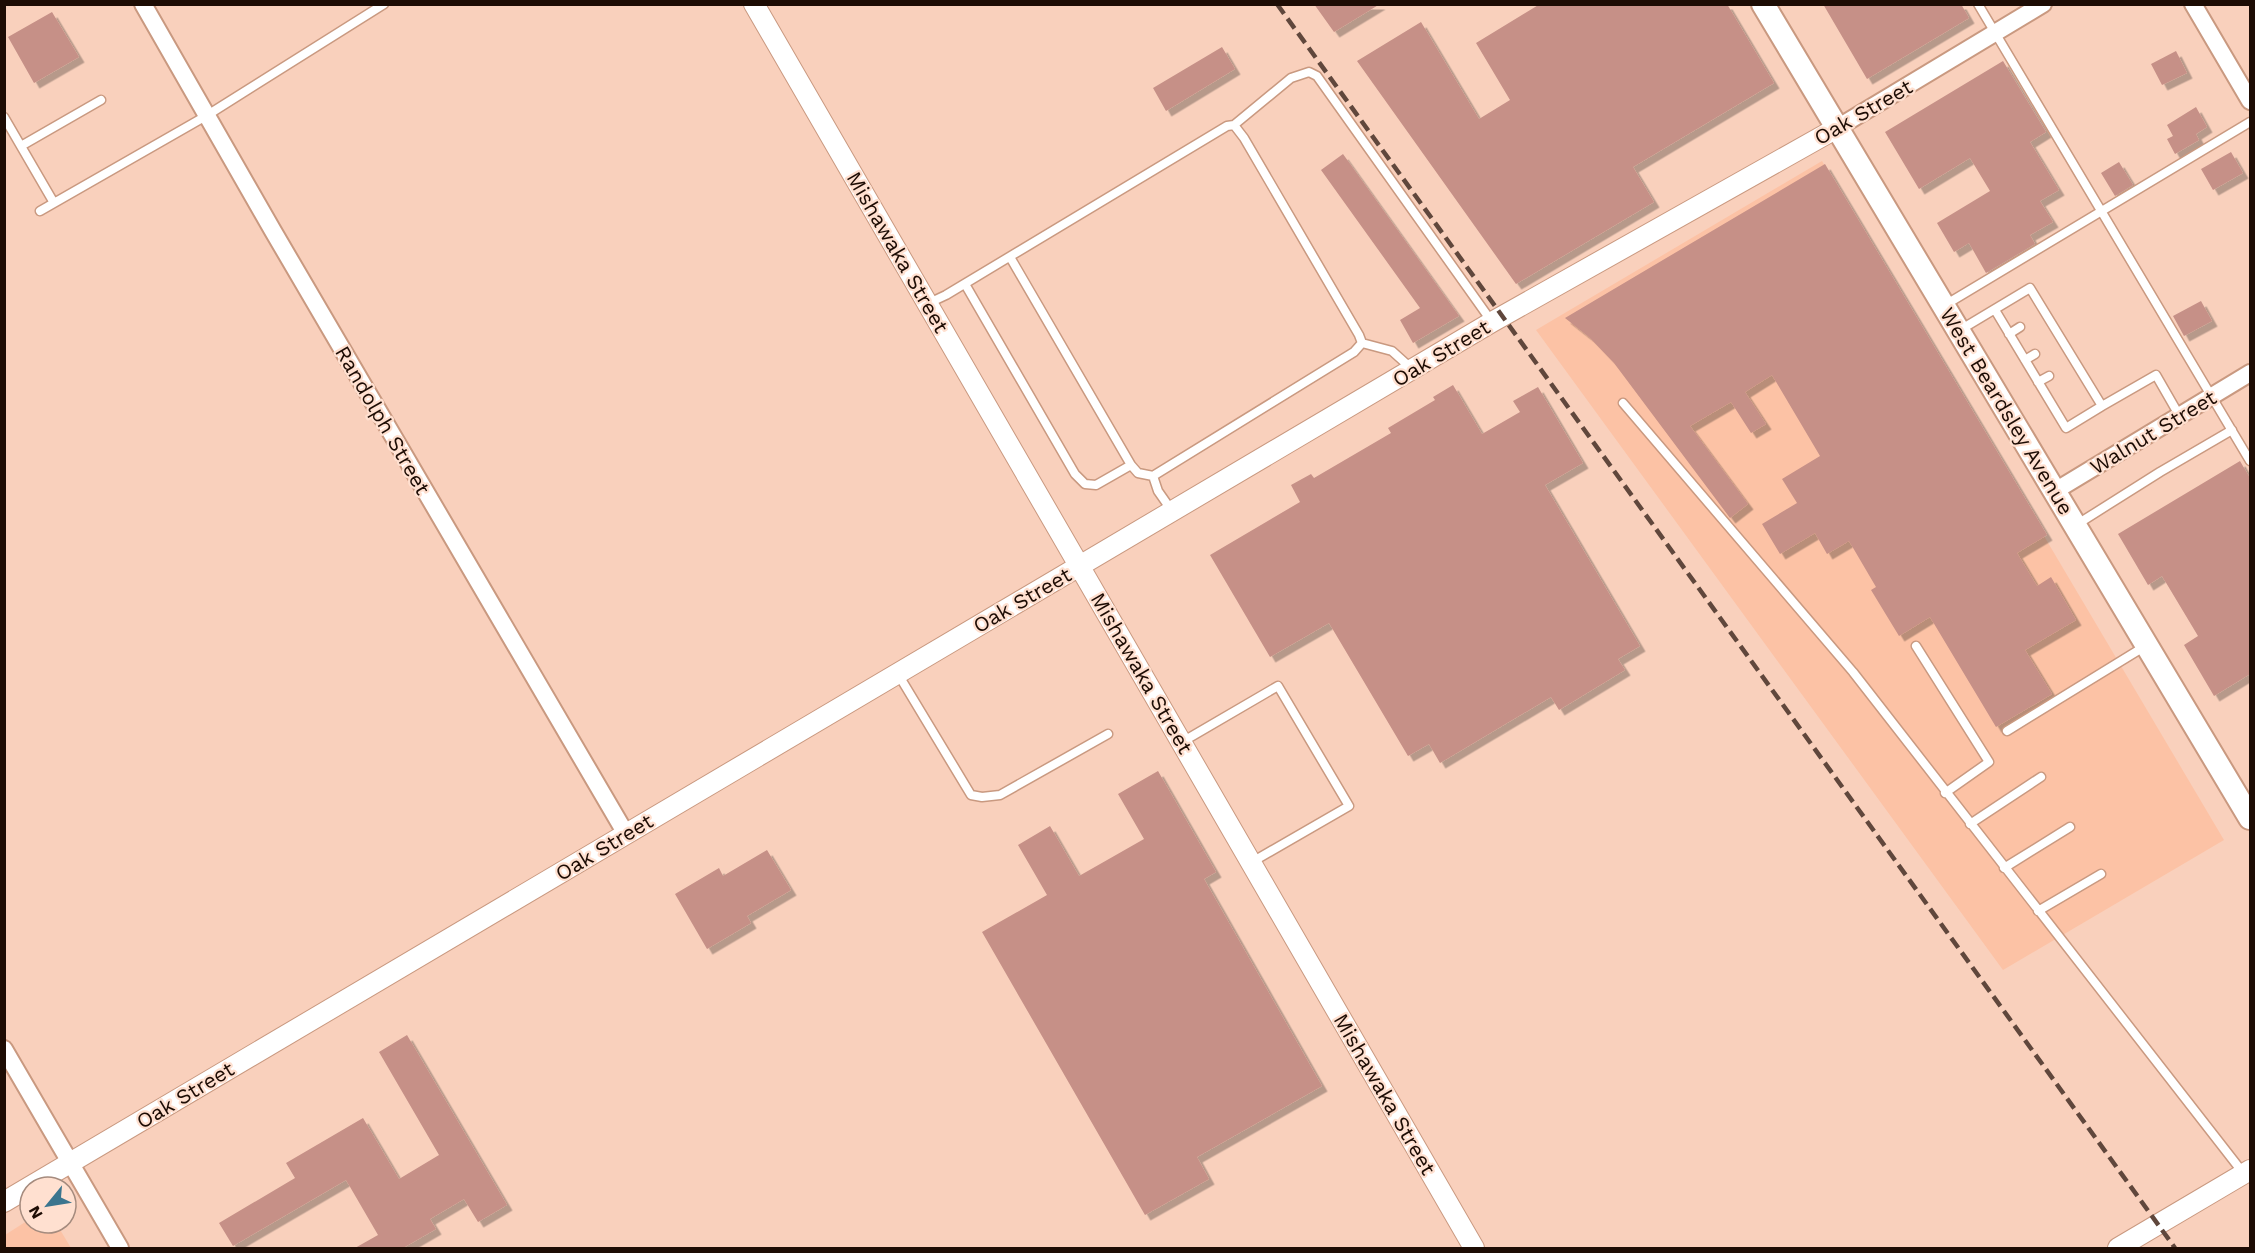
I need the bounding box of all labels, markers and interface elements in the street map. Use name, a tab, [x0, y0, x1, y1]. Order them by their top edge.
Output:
street label: Oak Street	[1809, 74, 1917, 150]
street label: Mishawaka Street	[842, 167, 954, 337]
street label: West Beardsley Avenue	[1935, 303, 2079, 519]
street label: Oak Street	[1388, 314, 1494, 392]
street label: Randolph Street	[330, 341, 436, 499]
street label: Walnut Street	[2085, 384, 2221, 479]
street label: Oak Street	[968, 562, 1076, 638]
street label: Mishawaka Street	[1086, 588, 1198, 758]
street label: Oak Street	[551, 808, 657, 886]
street label: Mishawaka Street	[1329, 1009, 1441, 1179]
street label: Oak Street	[132, 1056, 238, 1134]
north arrow	[18, 1175, 78, 1235]
text: N	[24, 1202, 47, 1222]

